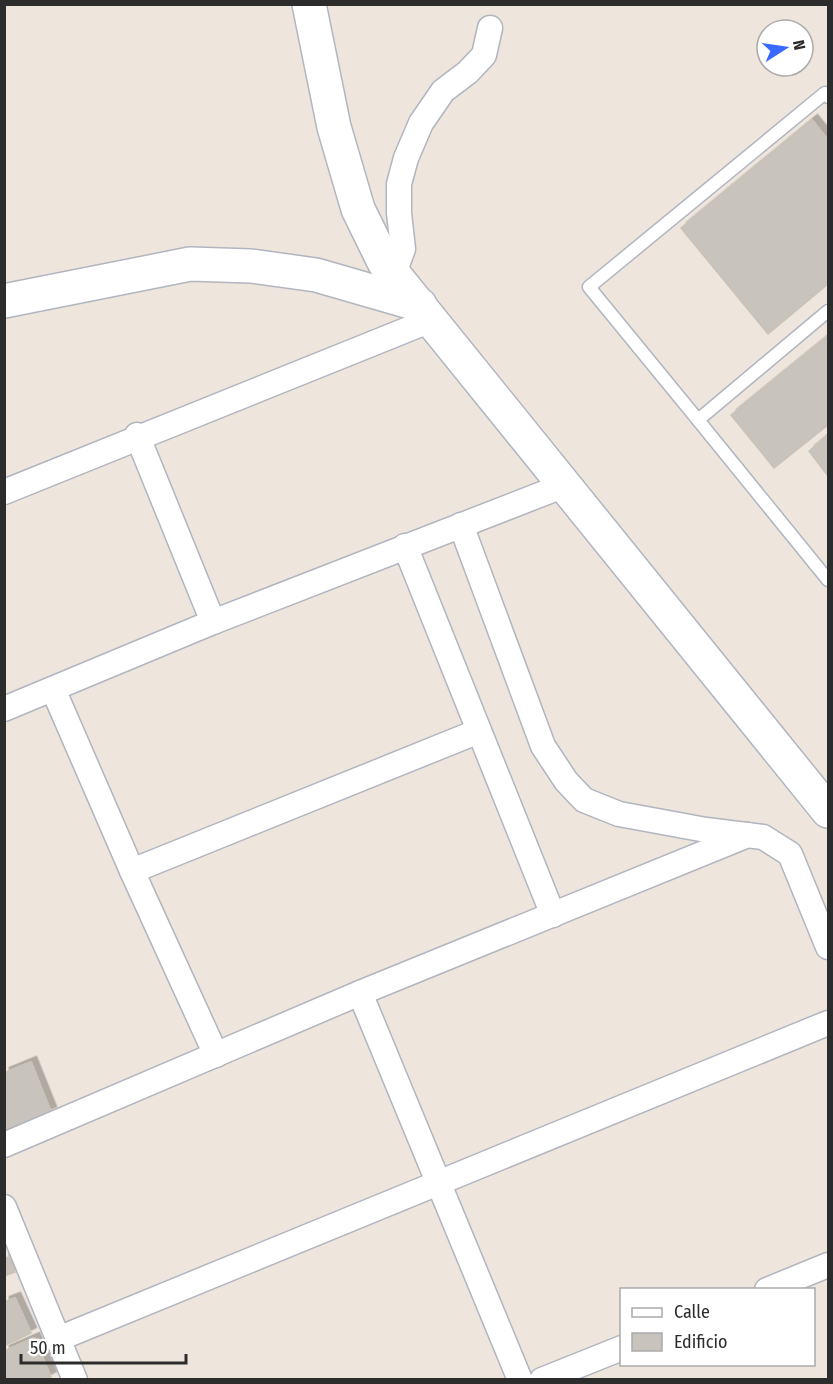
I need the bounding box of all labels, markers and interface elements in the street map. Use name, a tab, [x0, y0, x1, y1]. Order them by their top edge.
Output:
north arrow	[755, 18, 815, 78]
text: N	[789, 38, 809, 52]
legend	[620, 1288, 815, 1366]
text: Calle	[674, 1301, 710, 1323]
scale bar	[21, 1327, 186, 1365]
text: Edificio	[674, 1331, 727, 1353]
text: 50 m	[30, 1337, 66, 1359]

